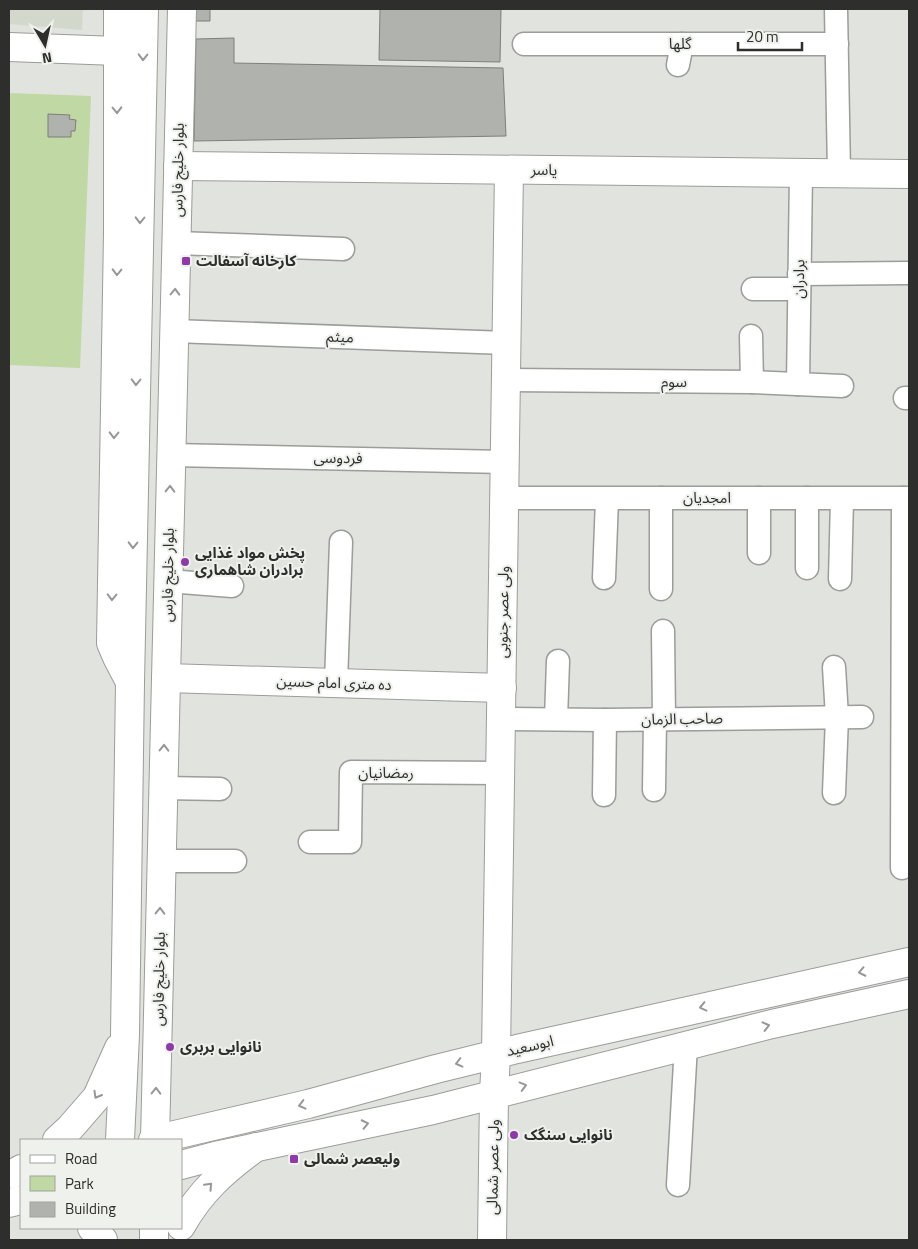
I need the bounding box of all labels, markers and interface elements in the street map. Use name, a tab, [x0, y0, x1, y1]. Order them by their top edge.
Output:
north arrow	[20, 20, 70, 70]
scale bar	[738, 20, 802, 52]
text: 20 m	[746, 25, 779, 48]
street label: گلها	[669, 32, 692, 55]
text: N	[41, 47, 54, 69]
one-way arrow	[138, 54, 148, 62]
one-way arrow	[112, 106, 122, 114]
street label: بلوار خلیج فارس	[165, 123, 191, 217]
street label: یاسر	[530, 158, 557, 181]
one-way arrow	[134, 216, 145, 224]
place label: کارخانه آسفالت	[196, 249, 297, 272]
marker: کارخانه آسفالت	[180, 255, 192, 267]
street label: برادران	[787, 259, 810, 299]
one-way arrow	[112, 269, 122, 277]
one-way arrow	[170, 287, 180, 295]
street label: میثم	[326, 325, 354, 348]
street label: سوم	[661, 370, 687, 393]
one-way arrow	[131, 379, 142, 387]
one-way arrow	[109, 432, 119, 439]
street label: فردوسی	[313, 446, 363, 469]
one-way arrow	[165, 485, 175, 492]
street label: امجدیان	[683, 486, 731, 509]
street label: بلوار خلیج فارس	[155, 528, 181, 622]
place label: پخش مواد غذایی برادران شاهماری	[195, 541, 305, 581]
one-way arrow	[128, 542, 138, 549]
marker: پخش مواد غذایی برادران شاهماری	[179, 556, 191, 568]
street label: ولی عصر جنوبی	[490, 566, 515, 658]
one-way arrow	[107, 594, 117, 602]
street label: ده متری امام حسین	[276, 669, 392, 696]
street label: صاحب الزمان	[641, 706, 723, 731]
one-way arrow	[159, 744, 169, 752]
street label: رمضانیان	[358, 761, 414, 784]
one-way arrow	[155, 907, 165, 914]
street label: بلوار خلیج فارس	[146, 932, 172, 1026]
one-way arrow	[857, 966, 866, 977]
one-way arrow	[698, 1001, 707, 1012]
one-way arrow	[761, 1021, 770, 1032]
street label: ابوسعید	[504, 1029, 556, 1062]
place label: نانوایی بربری	[180, 1035, 262, 1058]
marker: نانوایی بربری	[164, 1041, 176, 1053]
one-way arrow	[455, 1057, 464, 1068]
one-way arrow	[519, 1081, 528, 1092]
one-way arrow	[151, 1087, 161, 1094]
one-way arrow	[93, 1090, 103, 1099]
one-way arrow	[299, 1100, 307, 1110]
street label: ولی عصر شمالی	[480, 1119, 505, 1215]
one-way arrow	[361, 1120, 370, 1130]
place label: نانوایی سنگک	[524, 1123, 613, 1146]
marker: نانوایی سنگک	[508, 1129, 520, 1141]
legend	[20, 1139, 182, 1229]
text: Road	[65, 1147, 97, 1170]
place label: ولیعصر شمالی	[304, 1147, 400, 1170]
marker: ولیعصر شمالی	[288, 1153, 300, 1165]
text: Park	[65, 1172, 94, 1195]
one-way arrow	[203, 1183, 212, 1192]
text: Building	[65, 1197, 116, 1220]

